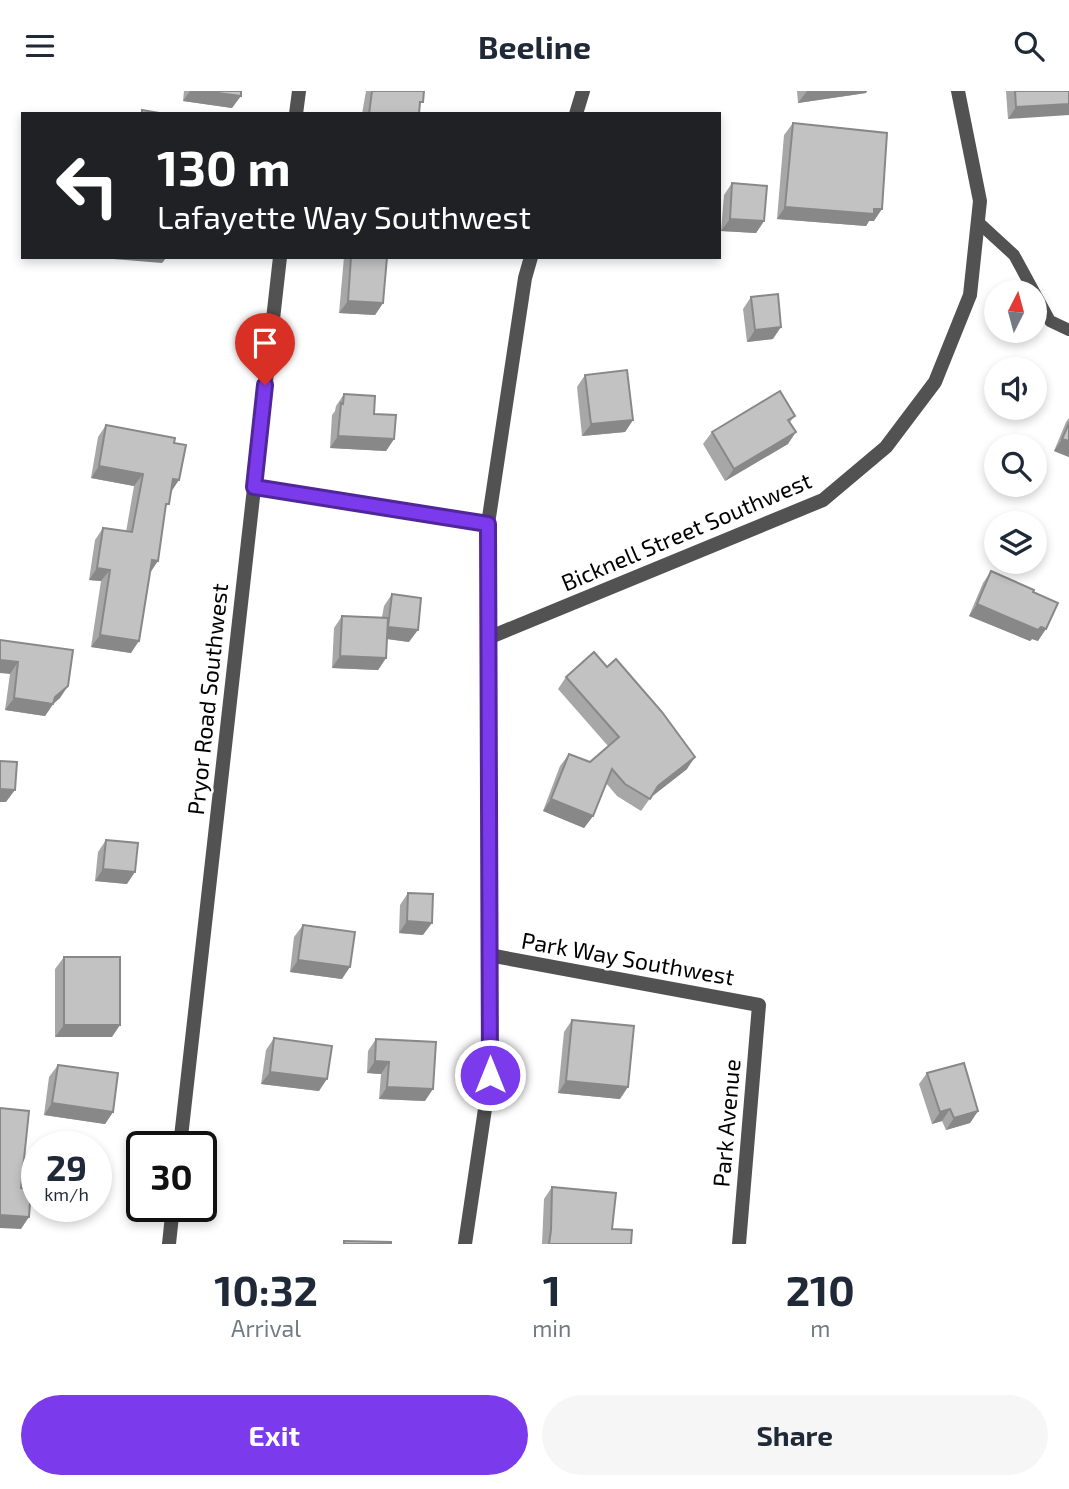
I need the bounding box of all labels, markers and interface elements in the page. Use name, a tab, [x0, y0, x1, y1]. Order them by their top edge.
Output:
icon: menu	[21, 27, 59, 65]
text: Beeline	[478, 27, 591, 65]
icon: search	[1010, 27, 1048, 65]
text: 130 m	[157, 137, 291, 196]
icon: left	[42, 140, 133, 231]
text: Lafayette Way Southwest	[157, 197, 531, 235]
north arrow	[984, 280, 1046, 343]
map controls	[984, 280, 1047, 574]
pin	[235, 313, 295, 385]
icon: arrive	[246, 324, 284, 362]
button: sound	[984, 357, 1047, 420]
button: search	[984, 434, 1047, 497]
street label: Bicknell Street Southwest	[557, 466, 815, 596]
button: layers	[984, 511, 1047, 574]
street label: Pryor Road Southwest	[181, 582, 233, 816]
street label: Park Way Southwest	[519, 926, 737, 991]
position arrow	[453, 1038, 527, 1112]
street label: Park Avenue	[706, 1058, 746, 1188]
speed limit sign: 30	[126, 1131, 217, 1222]
text: 29	[46, 1146, 87, 1188]
text: km/h	[44, 1183, 89, 1205]
text: 10:32	[214, 1264, 318, 1314]
text: 1	[543, 1264, 561, 1314]
text: 210	[786, 1264, 855, 1314]
text: Arrival	[231, 1314, 301, 1342]
text: min	[532, 1314, 571, 1342]
text: m	[810, 1314, 830, 1342]
button: Exit	[21, 1395, 528, 1475]
button: Share	[542, 1395, 1048, 1475]

